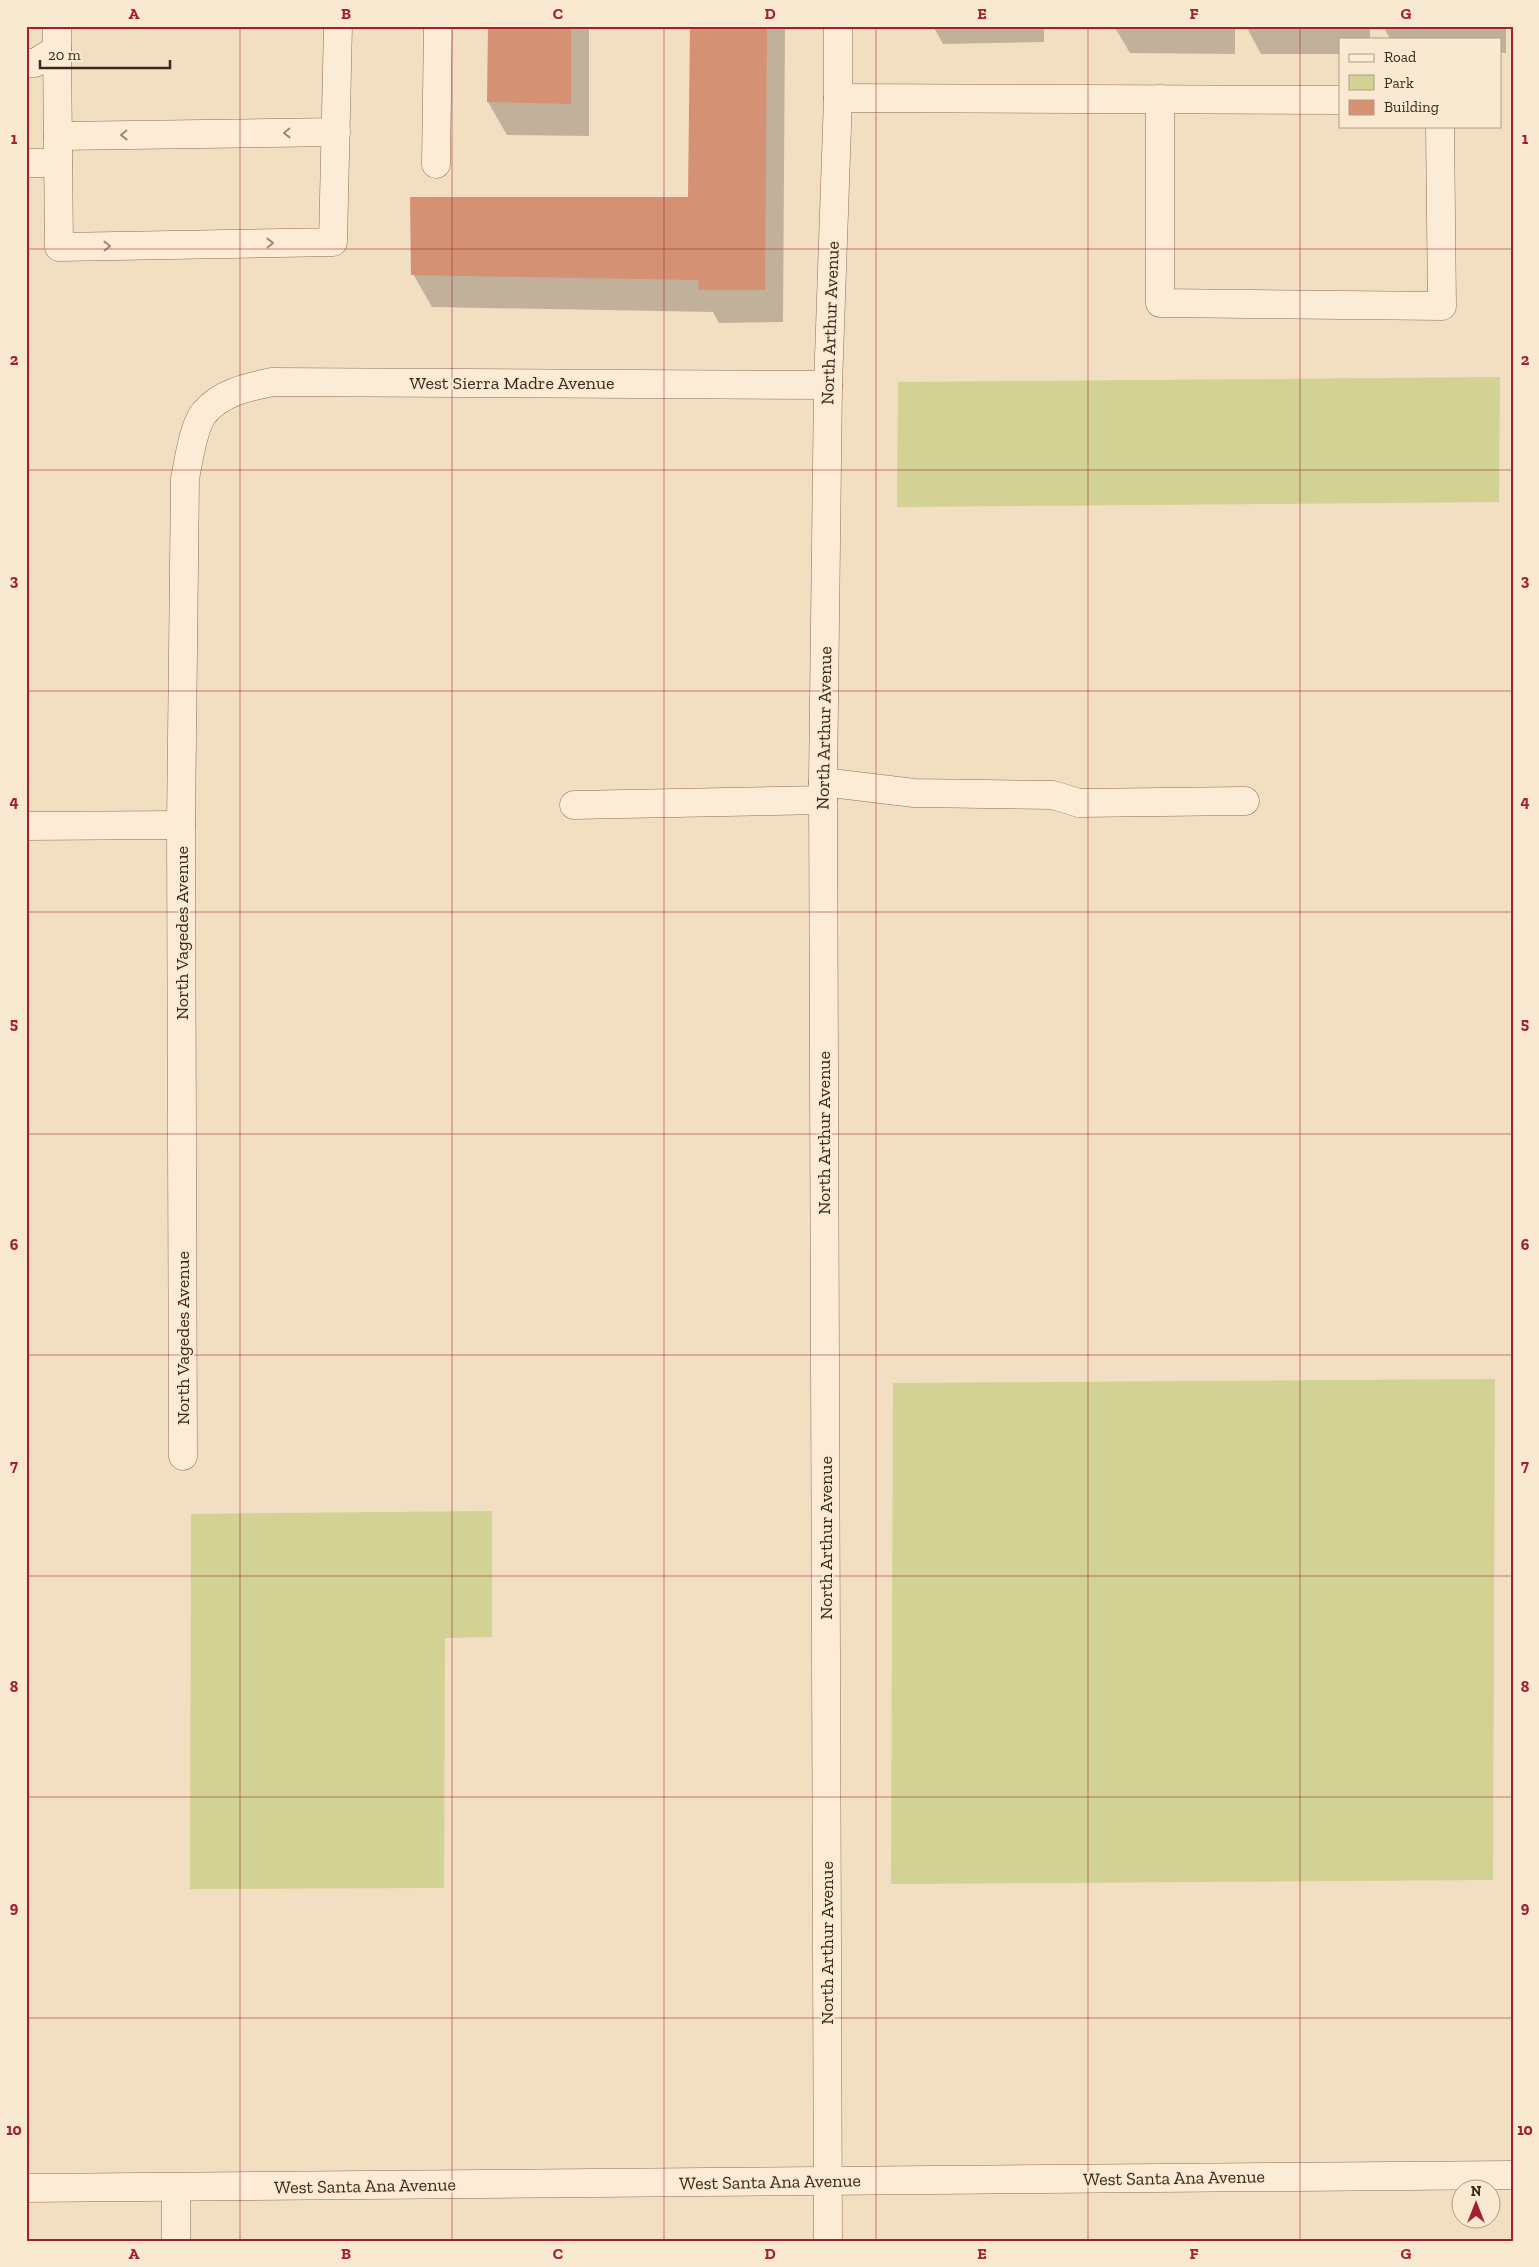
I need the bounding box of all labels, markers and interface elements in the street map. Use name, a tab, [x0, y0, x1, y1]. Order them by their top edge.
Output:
text: A	[129, 4, 140, 23]
text: B	[341, 4, 351, 23]
text: C	[553, 4, 563, 23]
text: D	[764, 4, 776, 23]
text: E	[977, 4, 987, 23]
text: F	[1189, 4, 1199, 23]
text: G	[1401, 4, 1412, 23]
scale bar	[40, 38, 170, 70]
legend	[1339, 38, 1502, 128]
text: 20 m	[48, 46, 81, 64]
text: Road	[1384, 48, 1417, 66]
text: Park	[1384, 74, 1414, 92]
text: Building	[1384, 98, 1439, 116]
one-way arrow	[283, 128, 290, 138]
text: 1	[11, 129, 18, 148]
text: 1	[1522, 129, 1529, 148]
one-way arrow	[120, 130, 128, 140]
one-way arrow	[266, 238, 274, 248]
one-way arrow	[104, 241, 112, 251]
street label: North Arthur Avenue	[816, 241, 844, 405]
text: 2	[10, 350, 19, 369]
text: 2	[1521, 350, 1530, 369]
street label: West Sierra Madre Avenue	[410, 372, 614, 394]
text: 3	[10, 571, 19, 590]
text: 3	[1521, 571, 1530, 590]
street label: North Arthur Avenue	[812, 646, 836, 810]
text: 4	[9, 792, 19, 811]
text: 4	[1520, 792, 1530, 811]
street label: North Vagedes Avenue	[171, 846, 193, 1020]
text: 5	[10, 1014, 18, 1033]
text: 5	[1521, 1014, 1529, 1033]
street label: North Arthur Avenue	[813, 1051, 835, 1215]
text: 6	[10, 1235, 19, 1254]
text: 6	[1521, 1235, 1530, 1254]
street label: North Vagedes Avenue	[172, 1251, 194, 1425]
text: 7	[10, 1456, 18, 1475]
street label: North Arthur Avenue	[815, 1456, 837, 1620]
text: 7	[1521, 1456, 1529, 1475]
text: 8	[10, 1677, 19, 1696]
text: 8	[1521, 1677, 1530, 1696]
street label: North Arthur Avenue	[816, 1861, 838, 2025]
text: 9	[10, 1898, 19, 1917]
text: 9	[1521, 1898, 1530, 1917]
text: 10	[6, 2120, 22, 2139]
text: 10	[1517, 2120, 1533, 2139]
street label: West Santa Ana Avenue	[1083, 2165, 1265, 2191]
street label: West Santa Ana Avenue	[679, 2169, 861, 2195]
street label: West Santa Ana Avenue	[274, 2173, 456, 2199]
north arrow	[1452, 2180, 1502, 2230]
text: N	[1471, 2183, 1482, 2200]
text: A	[129, 2244, 140, 2263]
text: B	[341, 2244, 351, 2263]
text: C	[553, 2244, 563, 2263]
text: D	[764, 2244, 776, 2263]
text: E	[977, 2244, 987, 2263]
text: F	[1189, 2244, 1199, 2263]
text: G	[1401, 2244, 1412, 2263]

